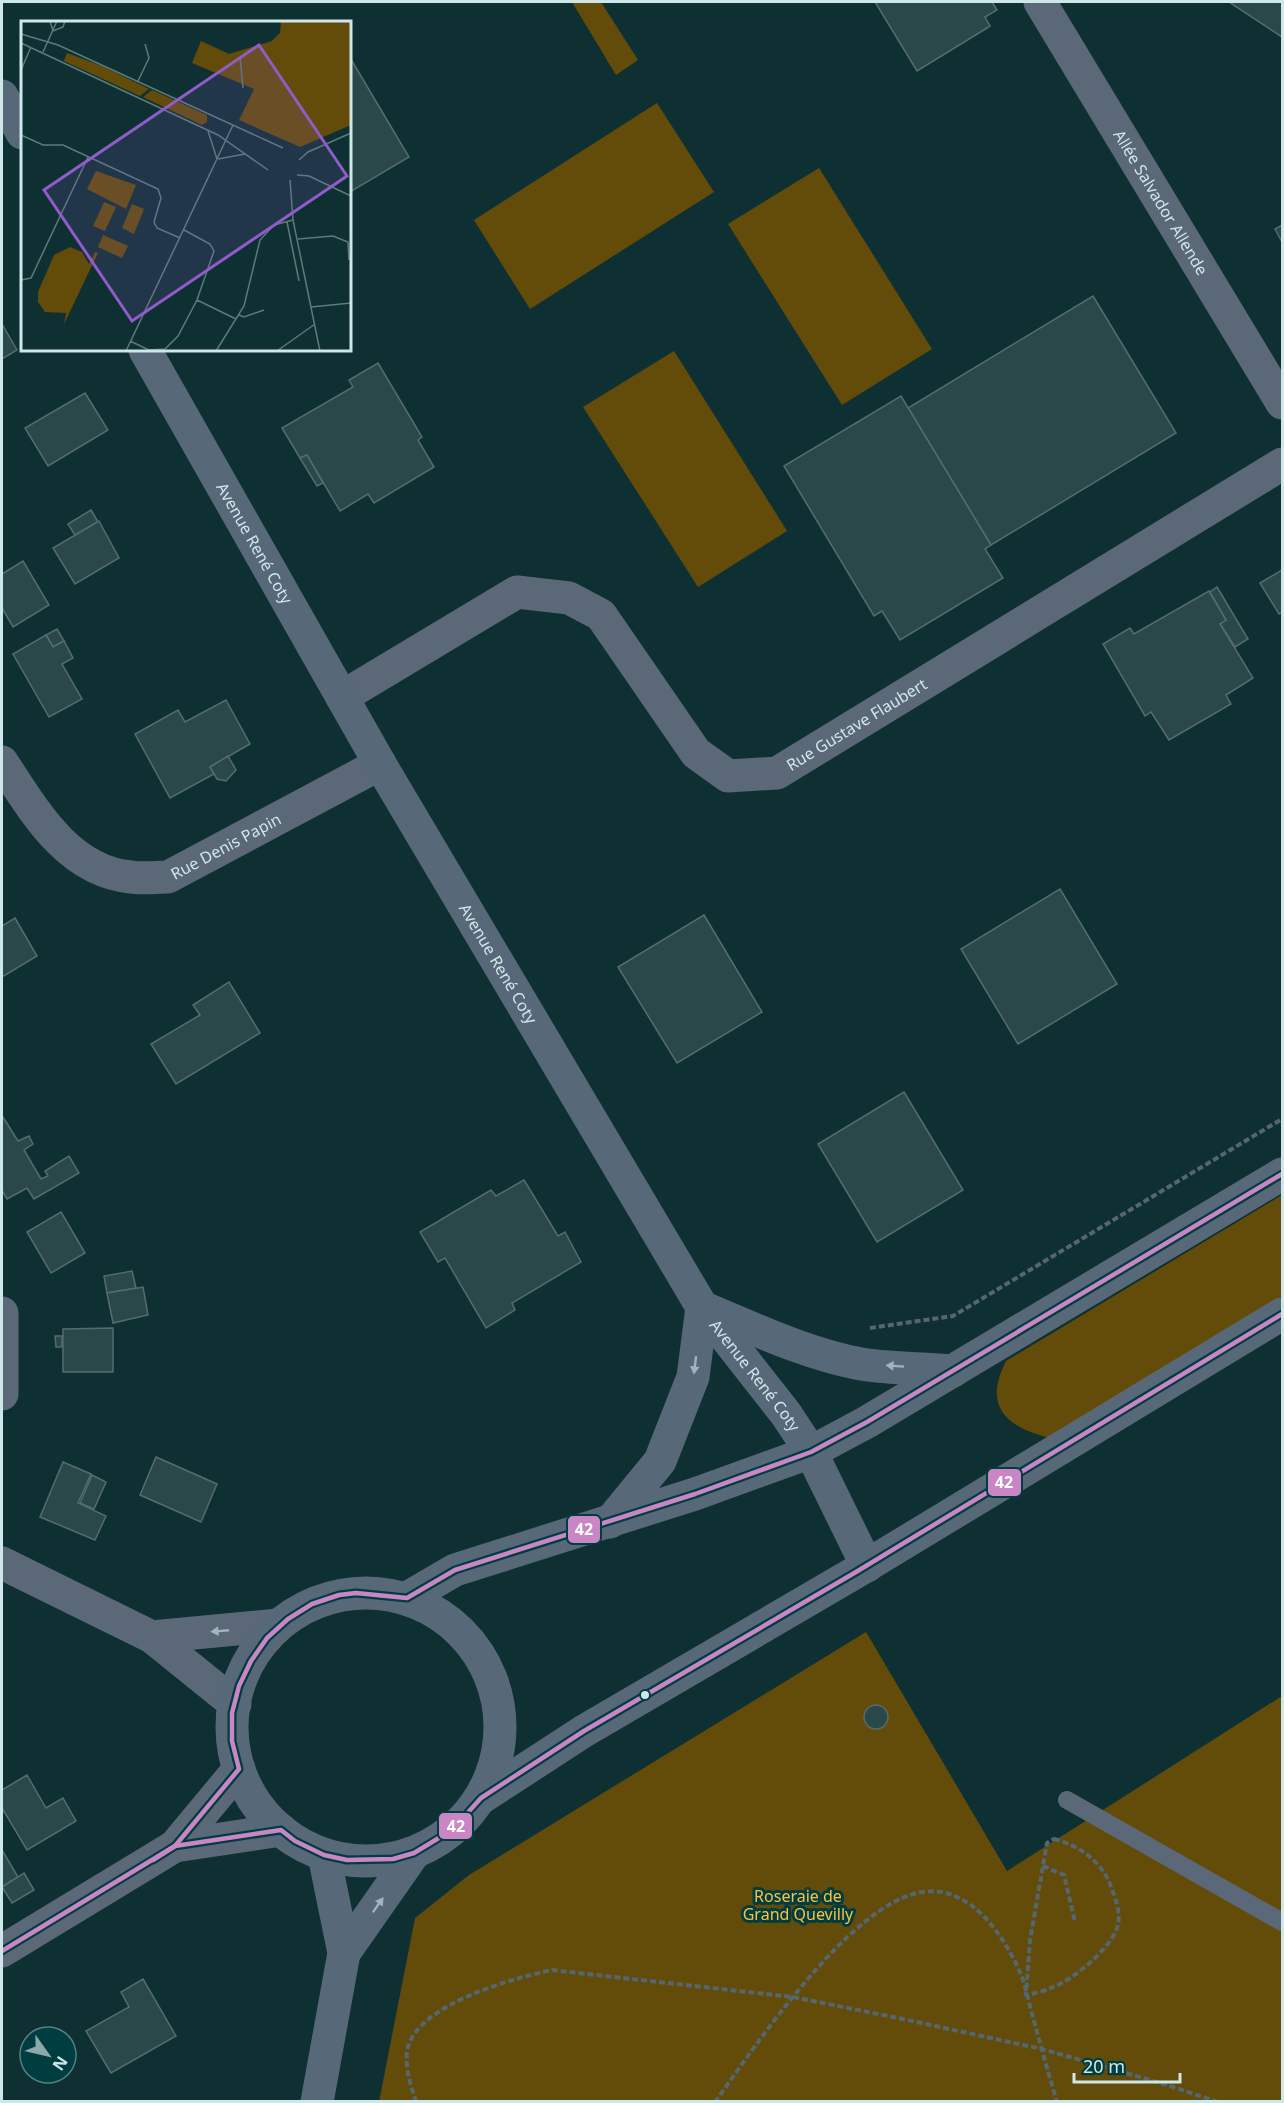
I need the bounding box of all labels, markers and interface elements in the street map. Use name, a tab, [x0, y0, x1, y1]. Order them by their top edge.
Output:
inset map	[21, 21, 351, 351]
street label: Allée Salvador Allende	[1108, 125, 1213, 279]
street label: Avenue René Coty	[211, 478, 298, 608]
street label: Rue Gustave Flaubert	[782, 673, 931, 776]
street label: Rue Denis Papin	[167, 808, 285, 885]
street label: Avenue René Coty	[454, 899, 543, 1028]
street label: Avenue René Coty	[705, 1315, 806, 1436]
one-way arrow	[690, 1355, 699, 1374]
one-way arrow	[885, 1362, 904, 1371]
line badge: 42	[987, 1468, 1022, 1497]
text: 42	[995, 1471, 1013, 1493]
line badge: 42	[567, 1515, 601, 1544]
text: 42	[575, 1518, 593, 1540]
one-way arrow	[210, 1626, 229, 1635]
unlabelled marker	[639, 1689, 651, 1701]
line badge: 42	[438, 1812, 473, 1840]
text: 42	[447, 1815, 465, 1837]
park label: Roseraie de Grand Quevilly	[743, 1885, 854, 1925]
one-way arrow	[372, 1897, 384, 1913]
north arrow	[18, 2025, 78, 2085]
scale bar	[1074, 2046, 1180, 2084]
text: N	[48, 2052, 73, 2075]
text: 20 m	[1083, 2054, 1125, 2078]

